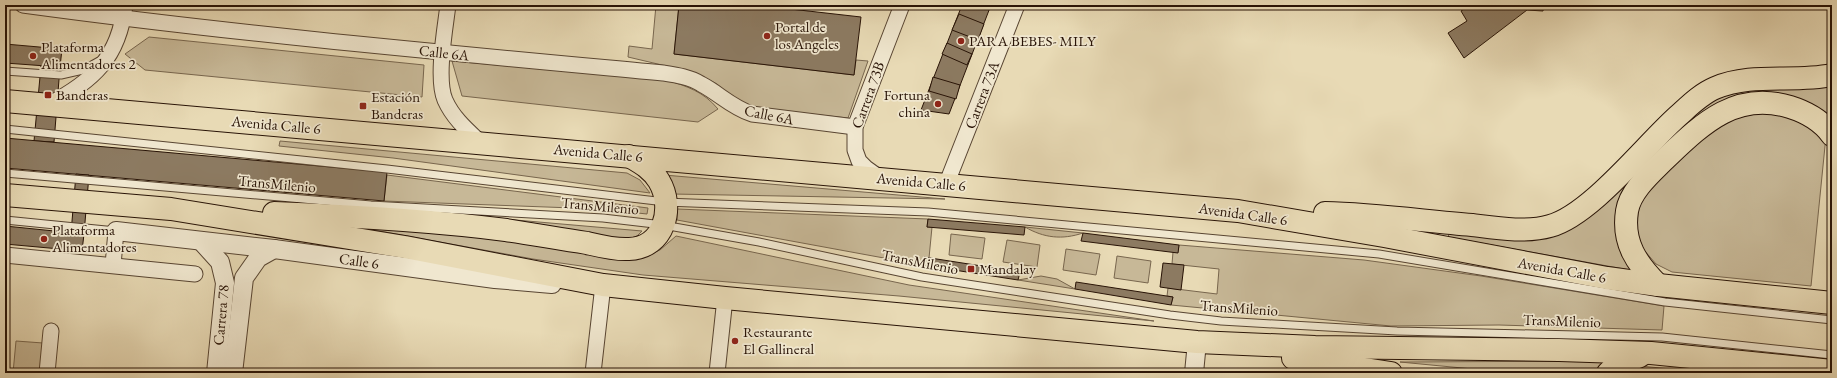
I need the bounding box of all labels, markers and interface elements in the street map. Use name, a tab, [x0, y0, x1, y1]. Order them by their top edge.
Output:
place label: Portal de los Angeles	[775, 17, 839, 53]
marker: Portal de los Angeles	[762, 31, 772, 41]
place label: PARA BEBES- MILY	[969, 31, 1097, 50]
marker: PARA BEBES- MILY	[956, 36, 966, 46]
place label: Plataforma Alimentadores 2	[40, 37, 137, 73]
street label: Calle 6A	[418, 40, 471, 65]
marker: Plataforma Alimentadores 2	[28, 51, 38, 61]
street label: Carrera 73A	[960, 58, 1003, 131]
street label: Carrera 73B	[847, 59, 888, 131]
place label: Banderas	[56, 85, 108, 104]
place label: Fortuna china	[884, 85, 930, 121]
place label: Estación Banderas	[371, 87, 423, 123]
marker: Banderas	[43, 90, 53, 100]
marker: Fortuna china	[933, 99, 943, 109]
street label: Calle 6A	[743, 100, 796, 129]
marker: Estación Banderas	[358, 101, 368, 111]
street label: Avenida Calle 6	[230, 111, 321, 138]
street label: Avenida Calle 6	[552, 139, 643, 166]
street label: Avenida Calle 6	[875, 168, 966, 195]
street label: TransMilenio	[237, 171, 317, 196]
street label: TransMilenio	[560, 193, 640, 218]
street label: Avenida Calle 6	[1196, 198, 1289, 229]
place label: Plataforma Alimentadores	[51, 220, 137, 256]
marker: Plataforma Alimentadores	[39, 234, 49, 244]
street label: TransMilenio	[880, 245, 960, 278]
street label: Calle 6	[338, 248, 380, 273]
street label: Avenida Calle 6	[1515, 252, 1608, 287]
place label: Mandalay	[979, 259, 1036, 278]
marker: Mandalay	[966, 264, 976, 274]
street label: Carrera 78	[208, 284, 233, 346]
street label: TransMilenio	[1199, 295, 1279, 320]
street label: TransMilenio	[1523, 310, 1601, 331]
place label: Restaurante El Gallineral	[743, 322, 815, 358]
marker: Restaurante El Gallineral	[730, 336, 740, 346]

